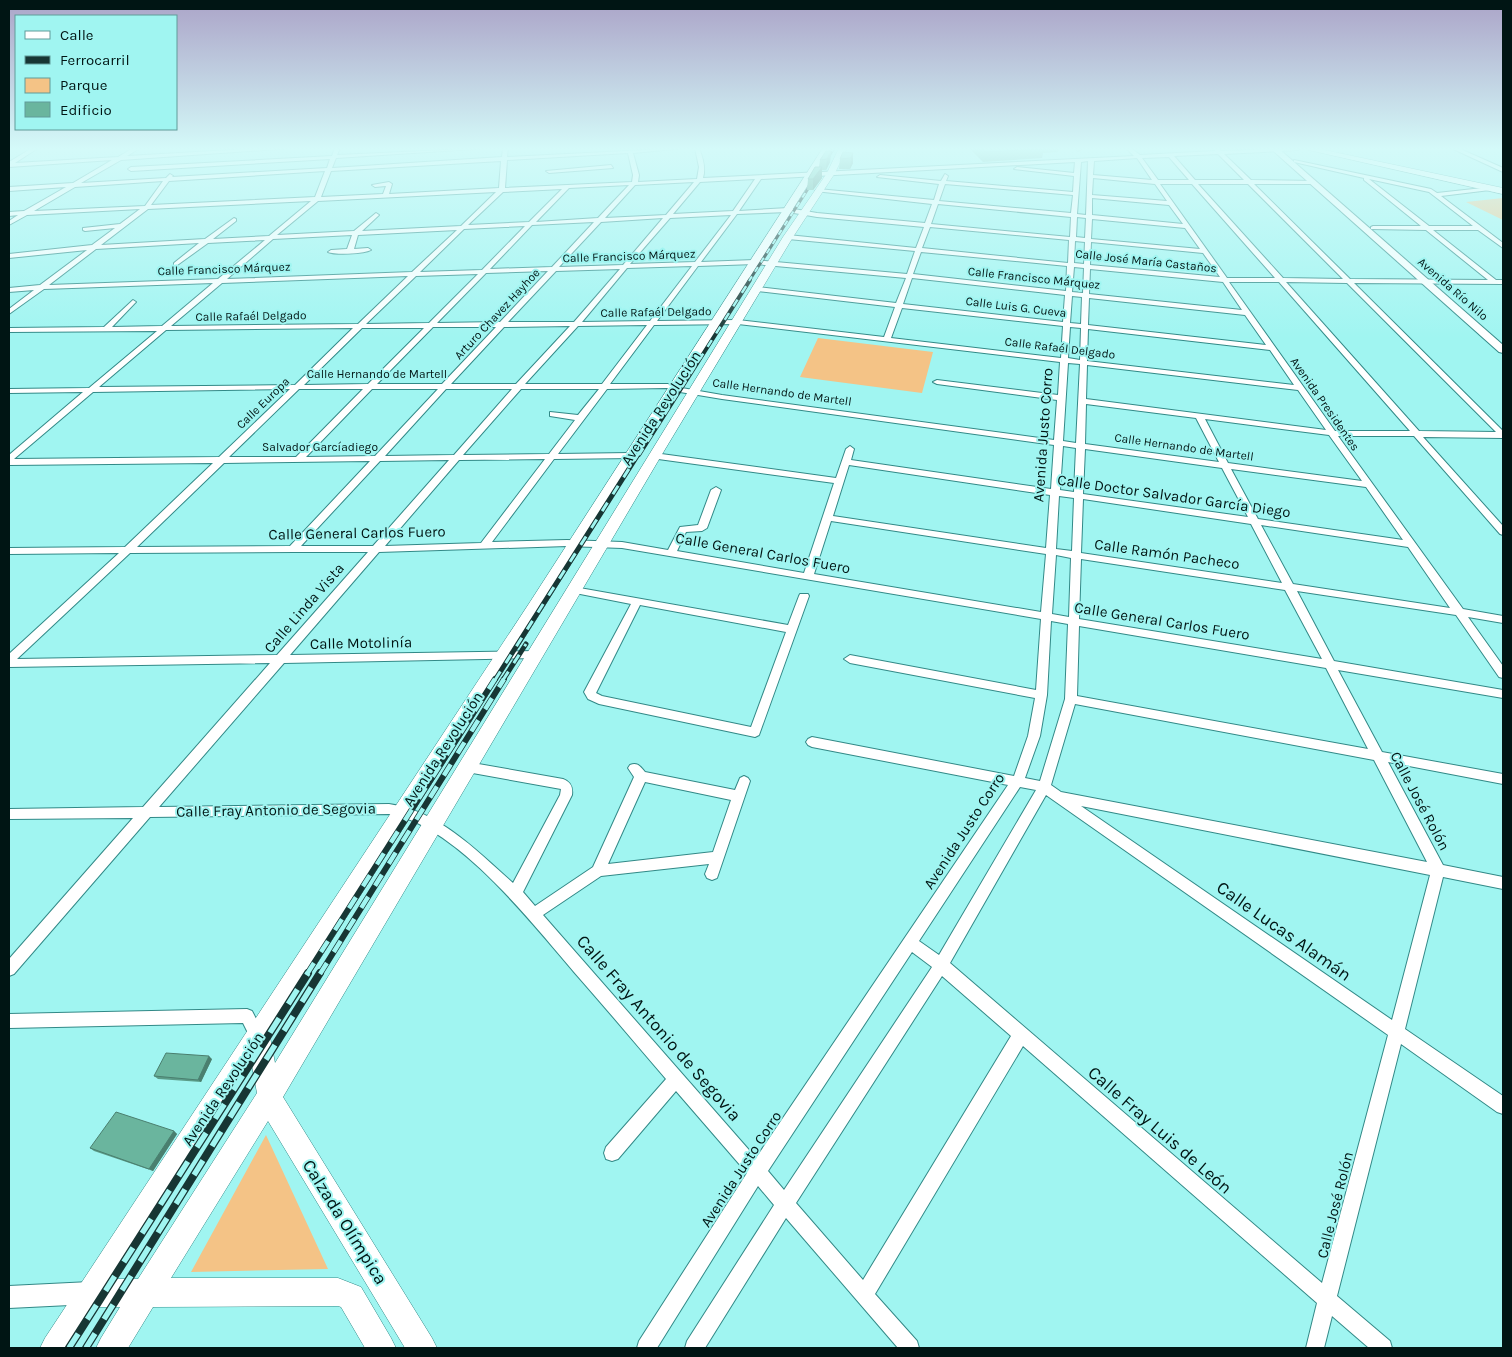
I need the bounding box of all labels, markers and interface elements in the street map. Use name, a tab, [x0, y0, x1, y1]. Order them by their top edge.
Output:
legend	[15, 15, 178, 130]
text: Calle	[60, 26, 94, 44]
text: Ferrocarril	[60, 51, 130, 69]
text: Parque	[60, 76, 108, 94]
text: Edificio	[60, 101, 112, 119]
street label: Calle Francisco Márquez	[562, 247, 696, 265]
street label: Calle José María Castaños	[1075, 247, 1217, 275]
street label: Avenida Río Nilo	[1415, 255, 1491, 323]
street label: Calle Francisco Márquez	[157, 260, 291, 278]
street label: Calle Francisco Márquez	[967, 264, 1101, 292]
street label: Arturo Chavez Hayhoe	[451, 266, 543, 362]
street label: Calle Luis G. Cueva	[965, 294, 1067, 320]
street label: Calle Rafaél Delgado	[600, 304, 712, 320]
street label: Calle Rafaél Delgado	[195, 308, 307, 324]
street label: Calle Rafaél Delgado	[1004, 334, 1116, 362]
street label: Avenida Revolución	[617, 347, 705, 469]
street label: Avenida Presidentes	[1288, 355, 1362, 453]
street label: Calle Hernando de Martell	[307, 367, 447, 381]
street label: Avenida Justo Corro	[1029, 367, 1057, 503]
street label: Calle Europa	[234, 374, 292, 432]
street label: Calle Hernando de Martell	[711, 375, 853, 409]
street label: Calle Hernando de Martell	[1113, 430, 1255, 464]
street label: Salvador Garcíadiego	[262, 440, 378, 454]
street label: Calle Doctor Salvador García Diego	[1056, 471, 1292, 521]
street label: Calle General Carlos Fuero	[268, 522, 446, 544]
street label: Calle General Carlos Fuero	[674, 529, 852, 577]
street label: Calle Ramón Pacheco	[1093, 535, 1241, 573]
street label: Calle Linda Vista	[260, 559, 348, 657]
street label: Calle General Carlos Fuero	[1073, 598, 1251, 644]
street label: Calle Motolinía	[310, 633, 412, 653]
street label: Avenida Revolución	[399, 688, 487, 810]
street label: Calle José Rolón	[1386, 748, 1454, 854]
street label: Avenida Justo Corro	[920, 770, 1008, 892]
street label: Calle Fray Antonio de Segovia	[176, 799, 376, 821]
street label: Calle Lucas Alamán	[1212, 876, 1356, 986]
street label: Calle Fray Antonio de Segovia	[572, 930, 746, 1126]
street label: Avenida Revolución	[178, 1029, 268, 1149]
street label: Calle Fray Luis de León	[1083, 1061, 1237, 1199]
street label: Avenida Justo Corro	[697, 1108, 785, 1230]
street label: Calle José Rolón	[1313, 1150, 1357, 1260]
street label: Calzada Olímpica	[298, 1155, 392, 1289]

